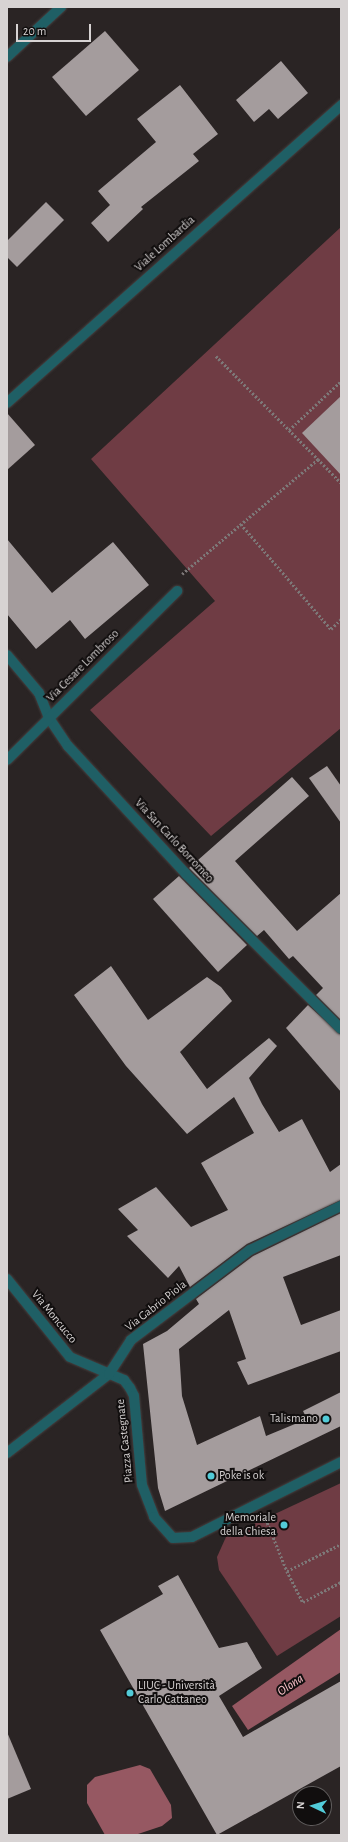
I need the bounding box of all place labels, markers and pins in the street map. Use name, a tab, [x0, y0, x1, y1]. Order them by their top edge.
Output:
place label: Talismano	[270, 1412, 318, 1426]
marker: Talismano	[321, 1414, 331, 1424]
place label: Poke is ok	[219, 1469, 264, 1483]
marker: Poke is ok	[206, 1471, 216, 1481]
place label: Memoriale della Chiesa	[220, 1511, 276, 1539]
marker: Memoriale della Chiesa	[279, 1520, 289, 1530]
place label: LIUC - Università Carlo Cattaneo	[138, 1679, 215, 1707]
marker: LIUC - Università Carlo Cattaneo	[125, 1688, 135, 1698]

